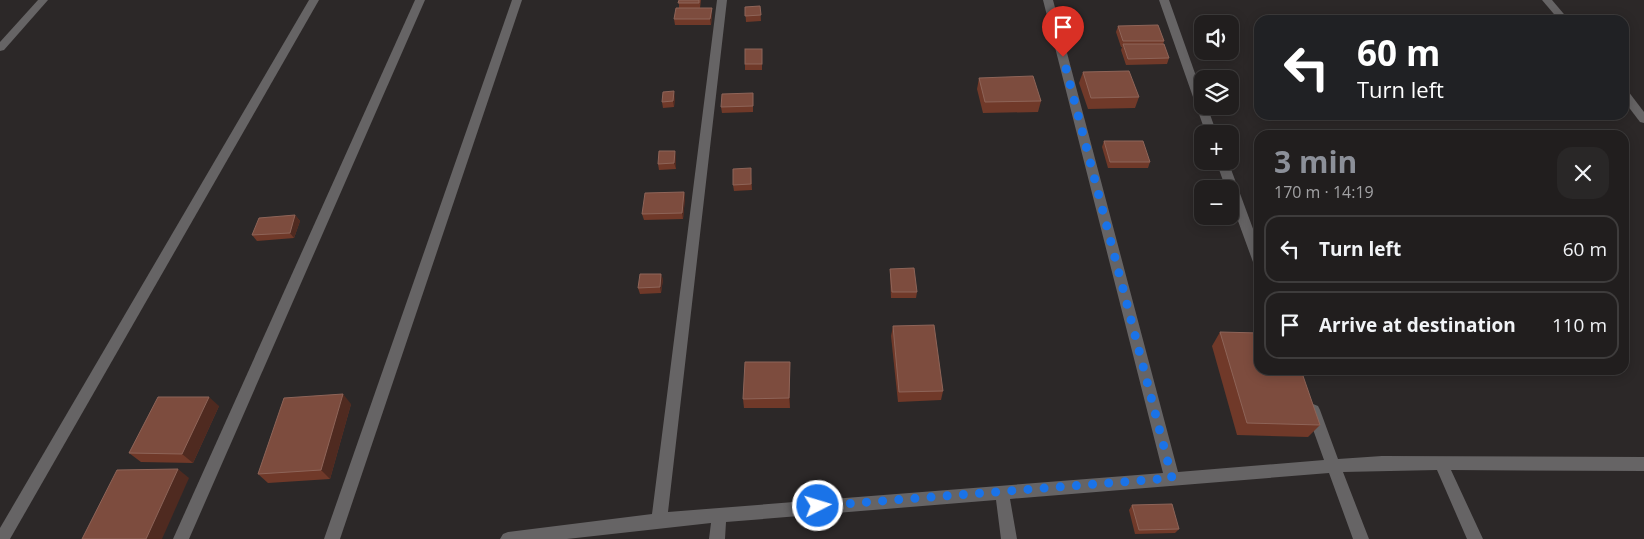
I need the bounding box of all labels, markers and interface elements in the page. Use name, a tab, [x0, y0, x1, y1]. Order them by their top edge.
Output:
pin	[1042, 6, 1084, 57]
icon: arrive	[1049, 13, 1077, 41]
map controls	[1194, 15, 1239, 225]
button: sound	[1194, 15, 1239, 60]
text: 60 m	[1357, 29, 1440, 76]
icon: left	[1274, 35, 1339, 100]
button: layers	[1194, 70, 1239, 115]
text: Turn left	[1357, 74, 1444, 104]
button: +	[1194, 125, 1239, 170]
text: 3 min	[1274, 141, 1357, 182]
button: close	[1557, 147, 1609, 199]
button: −	[1194, 180, 1239, 225]
text: 170 m · 14:19	[1274, 181, 1374, 203]
icon: left	[1276, 235, 1304, 263]
text: Turn left	[1319, 236, 1401, 262]
text: 60 m	[1563, 236, 1607, 262]
icon: arrive	[1276, 311, 1304, 339]
text: Arrive at destination	[1319, 312, 1516, 338]
text: 110 m	[1552, 312, 1607, 338]
position arrow	[791, 479, 843, 531]

